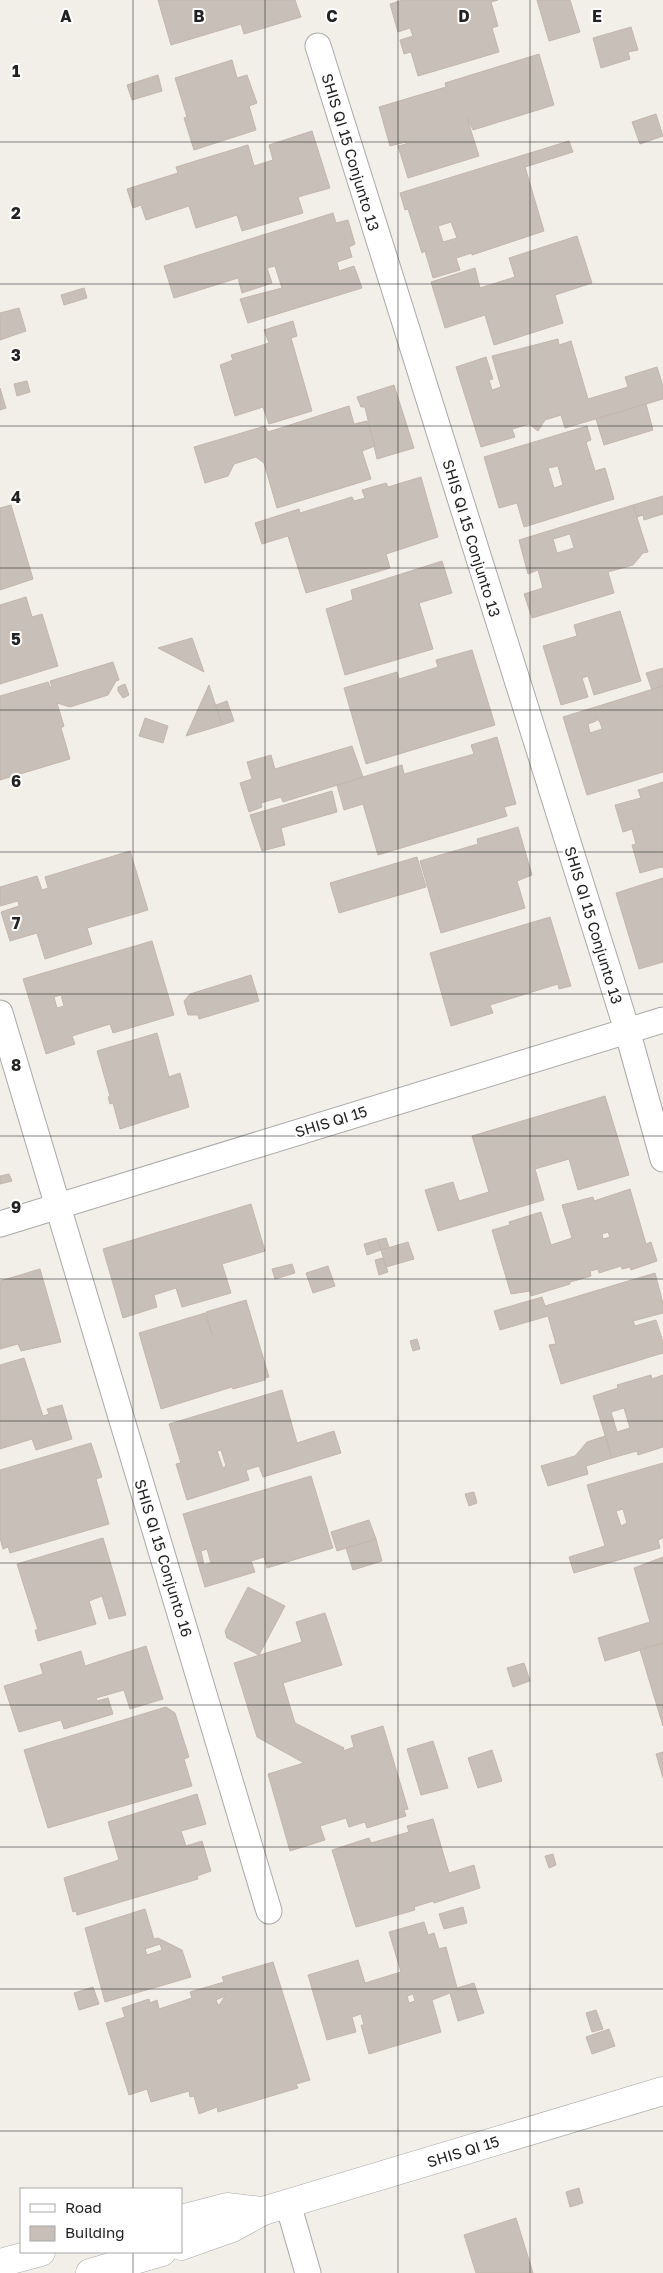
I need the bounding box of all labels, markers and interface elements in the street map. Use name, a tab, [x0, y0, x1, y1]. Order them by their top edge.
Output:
text: A	[60, 6, 72, 26]
text: B	[193, 6, 205, 26]
text: C	[326, 6, 338, 26]
text: D	[458, 6, 470, 26]
text: E	[592, 6, 602, 26]
text: 1	[12, 61, 20, 81]
street label: SHIS QI 15 Conjunto 13	[318, 71, 384, 233]
text: 2	[11, 203, 21, 223]
text: 3	[11, 345, 21, 365]
street label: SHIS QI 15 Conjunto 13	[439, 457, 505, 619]
text: 4	[11, 487, 21, 507]
text: 5	[11, 629, 21, 649]
text: 6	[11, 771, 21, 791]
street label: SHIS QI 15 Conjunto 13	[561, 844, 627, 1006]
text: 7	[12, 913, 21, 933]
text: 8	[11, 1055, 21, 1075]
street label: SHIS QI 15	[293, 1101, 369, 1141]
text: 9	[11, 1197, 21, 1217]
street label: SHIS QI 15 Conjunto 16	[131, 1477, 197, 1639]
street label: SHIS QI 15	[425, 2131, 501, 2171]
legend	[20, 2188, 182, 2253]
text: Road	[65, 2198, 102, 2216]
text: Building	[65, 2223, 125, 2241]

